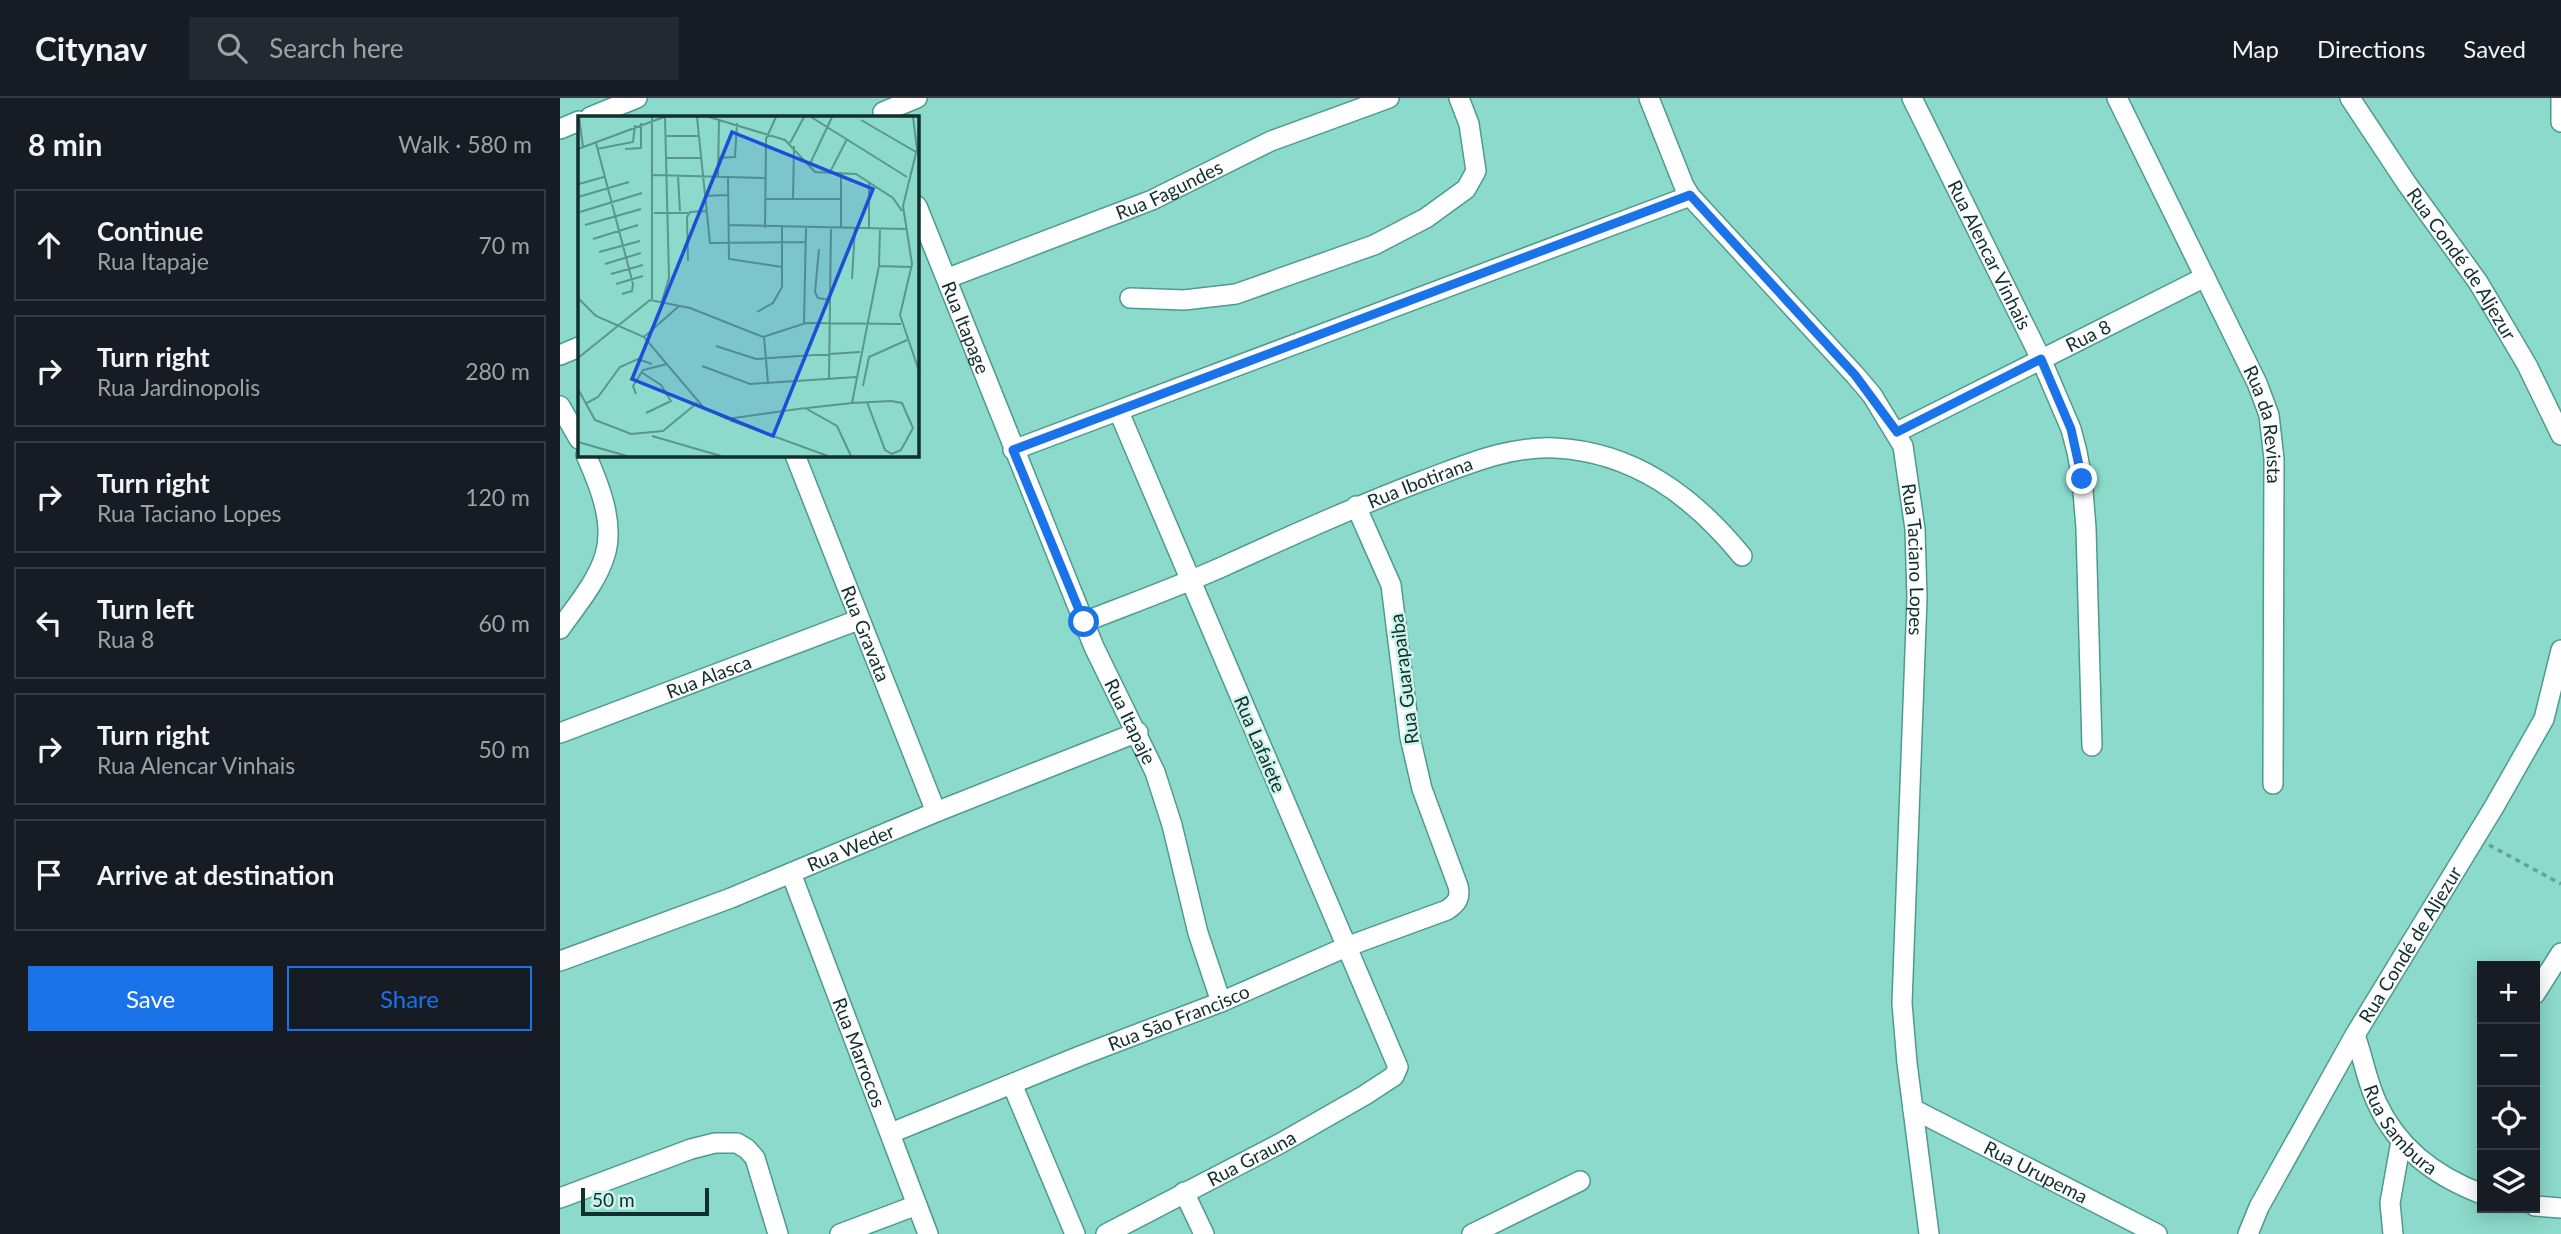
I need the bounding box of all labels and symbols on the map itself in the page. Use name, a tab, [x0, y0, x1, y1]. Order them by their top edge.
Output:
inset map	[578, 116, 919, 457]
street label: Rua Fagundes	[1112, 155, 1226, 224]
street label: Rua Alencar Vinhais	[1943, 176, 2037, 333]
street label: Rua Condé de Aljezur	[2402, 183, 2522, 344]
street label: Rua Itapage	[937, 278, 995, 377]
street label: Rua 8	[2062, 314, 2114, 356]
street label: Rua da Revista	[2239, 361, 2286, 484]
street label: Rua Ibotirana	[1364, 451, 1476, 513]
route end	[2066, 463, 2097, 494]
street label: Rua Taciano Lopes	[1898, 482, 1929, 636]
street label: Rua Gravata	[837, 582, 895, 685]
route start	[1068, 606, 1099, 637]
street label: Rua Guarapaiba	[1384, 613, 1423, 746]
street label: Rua Alasca	[663, 650, 754, 703]
street label: Rua Itapaje	[1100, 675, 1161, 768]
street label: Rua Lafaiete	[1230, 692, 1291, 796]
street label: Rua Weder	[803, 819, 898, 876]
street label: Rua Condé de Aljezur	[2353, 862, 2466, 1027]
street label: Rua São Francisco	[1105, 979, 1253, 1055]
street label: Rua Marrocos	[828, 994, 891, 1110]
street label: Rua Sambura	[2360, 1081, 2442, 1179]
street label: Rua Grauna	[1203, 1125, 1300, 1190]
street label: Rua Urupema	[1980, 1135, 2092, 1208]
scale bar	[581, 1185, 709, 1217]

